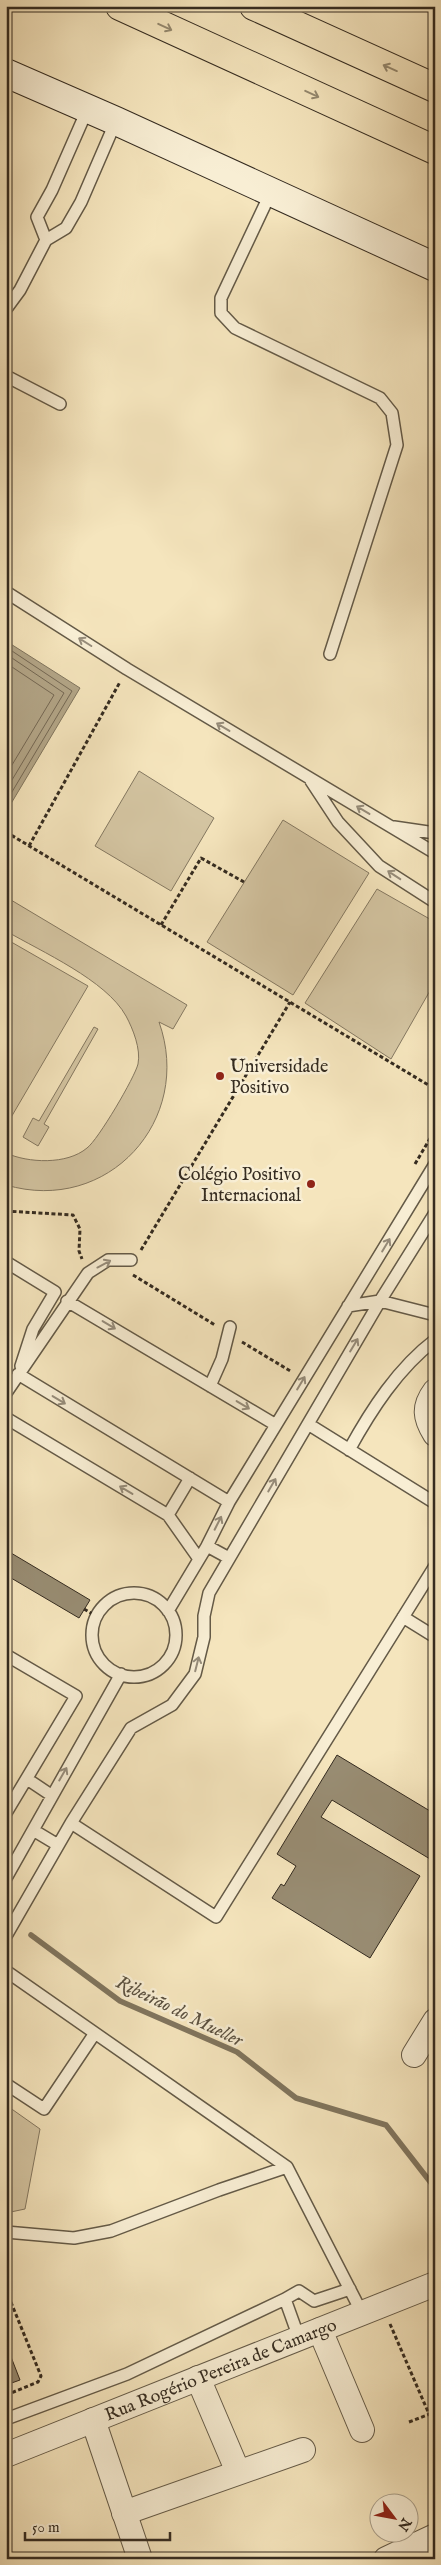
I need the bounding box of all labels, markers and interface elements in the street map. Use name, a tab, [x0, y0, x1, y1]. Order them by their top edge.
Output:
one-way arrow	[157, 22, 172, 32]
one-way arrow	[383, 62, 398, 72]
one-way arrow	[304, 90, 319, 100]
one-way arrow	[78, 637, 92, 647]
one-way arrow	[217, 721, 231, 731]
one-way arrow	[356, 805, 370, 815]
one-way arrow	[387, 870, 401, 880]
place label: Universidade Positivo	[230, 1056, 328, 1100]
marker: Universidade Positivo	[214, 1070, 226, 1082]
place label: Colégio Positivo Internacional	[178, 1164, 301, 1208]
marker: Colégio Positivo Internacional	[305, 1178, 317, 1190]
one-way arrow	[381, 1238, 391, 1252]
one-way arrow	[96, 1259, 111, 1269]
one-way arrow	[102, 1321, 116, 1331]
one-way arrow	[350, 1338, 360, 1353]
one-way arrow	[296, 1377, 306, 1391]
one-way arrow	[52, 1395, 66, 1405]
one-way arrow	[235, 1400, 249, 1410]
one-way arrow	[268, 1479, 278, 1493]
one-way arrow	[119, 1485, 133, 1495]
one-way arrow	[214, 1516, 223, 1531]
one-way arrow	[193, 1657, 202, 1673]
one-way arrow	[59, 1767, 69, 1781]
water label: Ribeirão do Mueller	[112, 1971, 248, 2054]
street label: Rua Rogério Pereira de Camargo	[102, 2314, 341, 2427]
north arrow	[368, 2492, 418, 2542]
scale bar	[25, 2510, 170, 2542]
text: N	[393, 2514, 416, 2534]
text: 50 m	[32, 2518, 60, 2537]

